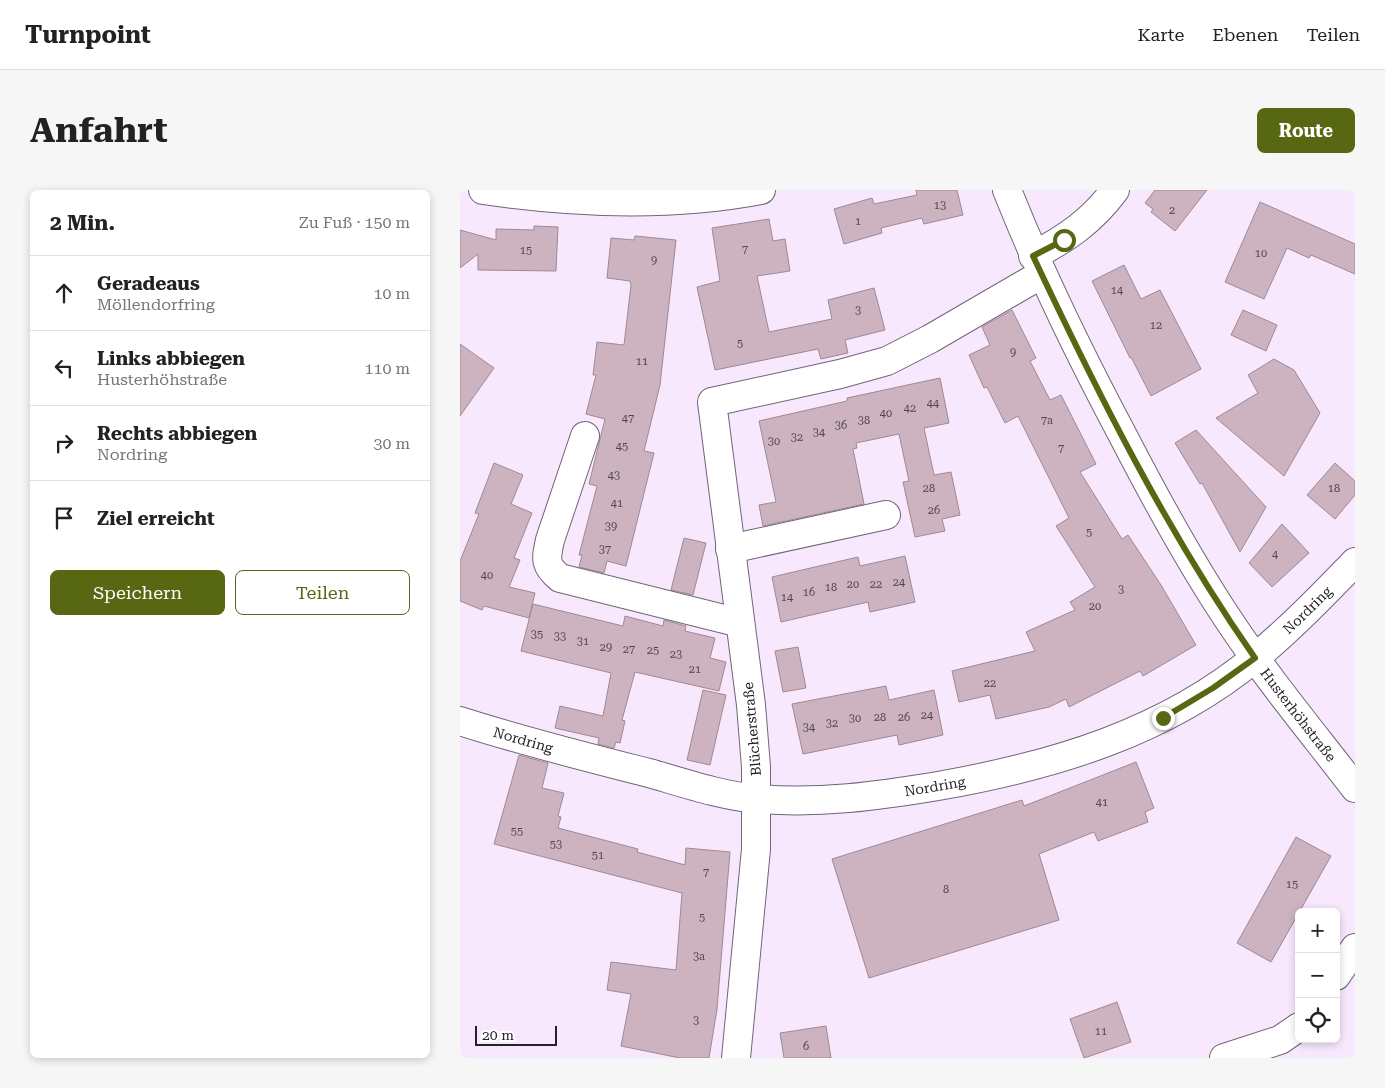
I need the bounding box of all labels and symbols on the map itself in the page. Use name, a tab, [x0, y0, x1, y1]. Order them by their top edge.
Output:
house number: 13	[934, 199, 946, 212]
house number: 2	[1169, 204, 1175, 217]
house number: 1	[855, 215, 861, 228]
route start	[1053, 229, 1076, 252]
house number: 7	[742, 243, 748, 256]
house number: 15	[520, 244, 532, 257]
house number: 10	[1255, 247, 1267, 260]
house number: 9	[651, 254, 657, 267]
house number: 14	[1111, 284, 1124, 297]
house number: 3	[855, 304, 861, 317]
house number: 12	[1150, 319, 1162, 332]
house number: 5	[737, 337, 743, 350]
house number: 9	[1010, 346, 1016, 359]
house number: 11	[636, 355, 648, 368]
house number: 44	[927, 397, 940, 410]
house number: 42	[904, 402, 916, 415]
house number: 40	[880, 407, 892, 420]
house number: 47	[622, 412, 634, 425]
house number: 38	[858, 414, 870, 427]
house number: 7a	[1041, 414, 1053, 427]
house number: 36	[835, 419, 847, 432]
house number: 34	[813, 426, 826, 439]
house number: 32	[791, 431, 803, 444]
house number: 30	[768, 435, 780, 448]
house number: 45	[616, 440, 628, 453]
house number: 7	[1058, 442, 1064, 455]
house number: 43	[608, 469, 620, 482]
house number: 28	[923, 482, 935, 495]
house number: 18	[1328, 482, 1340, 495]
house number: 41	[611, 497, 623, 510]
house number: 26	[928, 504, 940, 517]
house number: 39	[605, 520, 617, 533]
house number: 5	[1086, 526, 1092, 539]
house number: 37	[599, 543, 611, 556]
house number: 4	[1272, 548, 1279, 561]
house number: 40	[481, 569, 493, 582]
house number: 24	[893, 576, 906, 589]
house number: 20	[847, 578, 859, 591]
house number: 22	[870, 578, 882, 591]
house number: 18	[825, 581, 837, 594]
house number: 3	[1118, 583, 1124, 596]
street label: Nordring	[1280, 583, 1335, 637]
house number: 16	[803, 586, 815, 599]
house number: 14	[781, 591, 794, 604]
house number: 20	[1089, 600, 1101, 613]
house number: 35	[531, 628, 543, 641]
house number: 33	[554, 630, 566, 643]
house number: 31	[577, 635, 589, 648]
house number: 29	[600, 641, 612, 654]
house number: 27	[623, 643, 635, 656]
house number: 25	[647, 644, 659, 657]
house number: 23	[670, 648, 682, 661]
house number: 21	[689, 663, 701, 676]
street label: Husterhöhstraße	[1257, 665, 1340, 765]
house number: 22	[984, 677, 996, 690]
street label: Blücherstraße	[740, 681, 764, 777]
route end	[1152, 707, 1175, 730]
house number: 24	[921, 709, 934, 722]
house number: 28	[874, 711, 886, 724]
house number: 26	[898, 711, 910, 724]
house number: 30	[849, 712, 861, 725]
house number: 32	[826, 717, 838, 730]
house number: 34	[803, 721, 816, 734]
street label: Nordring	[491, 724, 555, 756]
street label: Nordring	[903, 773, 967, 799]
house number: 41	[1096, 796, 1108, 809]
house number: 55	[511, 825, 523, 838]
house number: 53	[550, 838, 562, 851]
house number: 51	[592, 849, 604, 862]
house number: 7	[703, 866, 709, 879]
house number: 15	[1286, 878, 1298, 891]
house number: 8	[943, 883, 949, 896]
house number: 5	[699, 911, 705, 924]
house number: 3a	[693, 950, 705, 963]
house number: 3	[693, 1014, 699, 1027]
scale bar	[475, 1023, 558, 1046]
house number: 11	[1095, 1025, 1107, 1038]
house number: 6	[803, 1040, 809, 1053]

